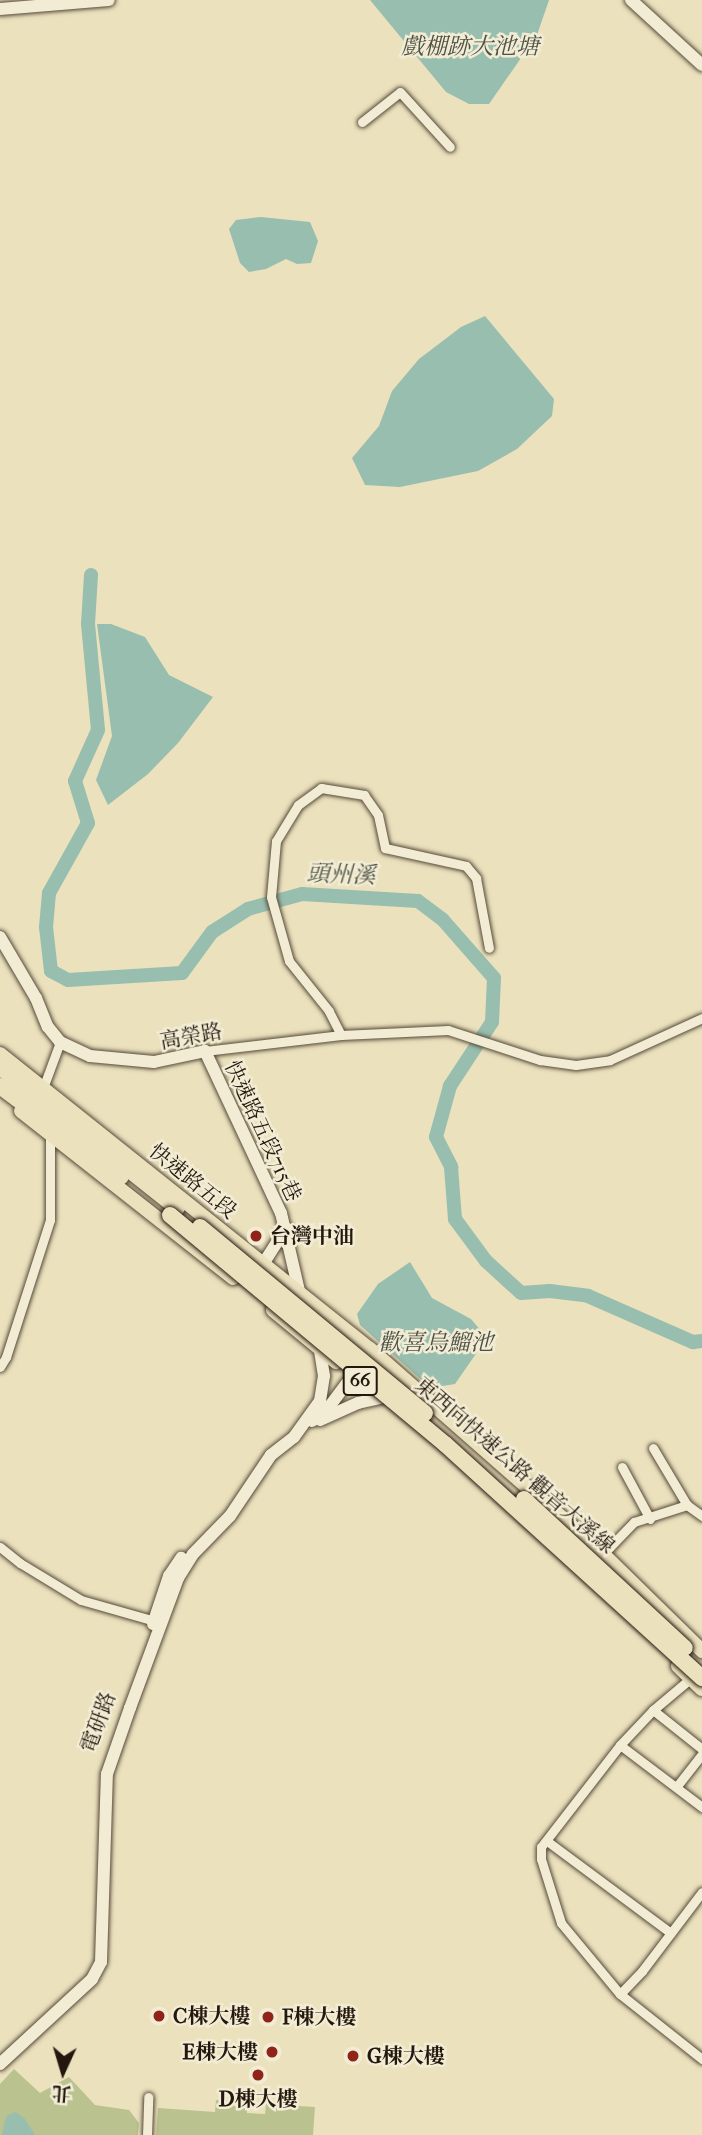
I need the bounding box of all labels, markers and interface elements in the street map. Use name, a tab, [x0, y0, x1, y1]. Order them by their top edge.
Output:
water label: 戲棚跡大池塘	[401, 33, 539, 61]
water label: 頭州溪	[306, 860, 376, 890]
street label: 高榮路	[158, 1018, 224, 1054]
street label: 快速路五段715巷	[219, 1057, 307, 1205]
street label: 快速路五段	[144, 1138, 242, 1224]
place label: 台灣中油	[270, 1223, 354, 1249]
marker: 台灣中油	[248, 1228, 264, 1244]
water label: 歡喜烏鰡池	[379, 1329, 493, 1357]
road number: 66	[342, 1366, 378, 1396]
street label: 東西向快速公路 觀音大溪線	[410, 1371, 620, 1559]
street label: 電研路	[75, 1688, 121, 1756]
place label: C棟大樓	[173, 2003, 250, 2029]
place label: F棟大樓	[282, 2004, 356, 2030]
marker: C棟大樓	[151, 2008, 167, 2024]
marker: F棟大樓	[260, 2009, 276, 2025]
north arrow	[28, 2037, 98, 2107]
place label: E棟大樓	[182, 2039, 258, 2065]
place label: G棟大樓	[367, 2043, 445, 2069]
marker: E棟大樓	[264, 2044, 280, 2060]
marker: G棟大樓	[345, 2048, 361, 2064]
marker: D棟大樓	[250, 2067, 266, 2083]
text: 北	[51, 2081, 72, 2105]
place label: D棟大樓	[218, 2086, 298, 2112]

